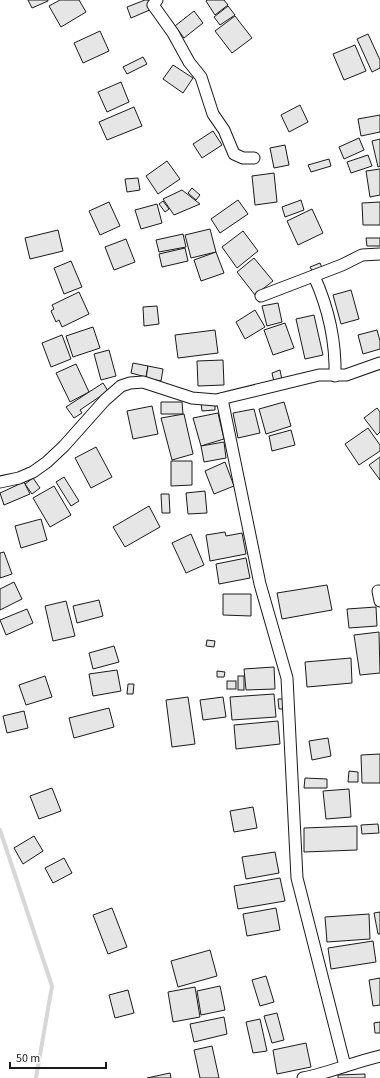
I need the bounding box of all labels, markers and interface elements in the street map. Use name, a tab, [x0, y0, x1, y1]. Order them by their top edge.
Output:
scale bar	[10, 1044, 106, 1070]
text: 50 m	[16, 1050, 40, 1067]

